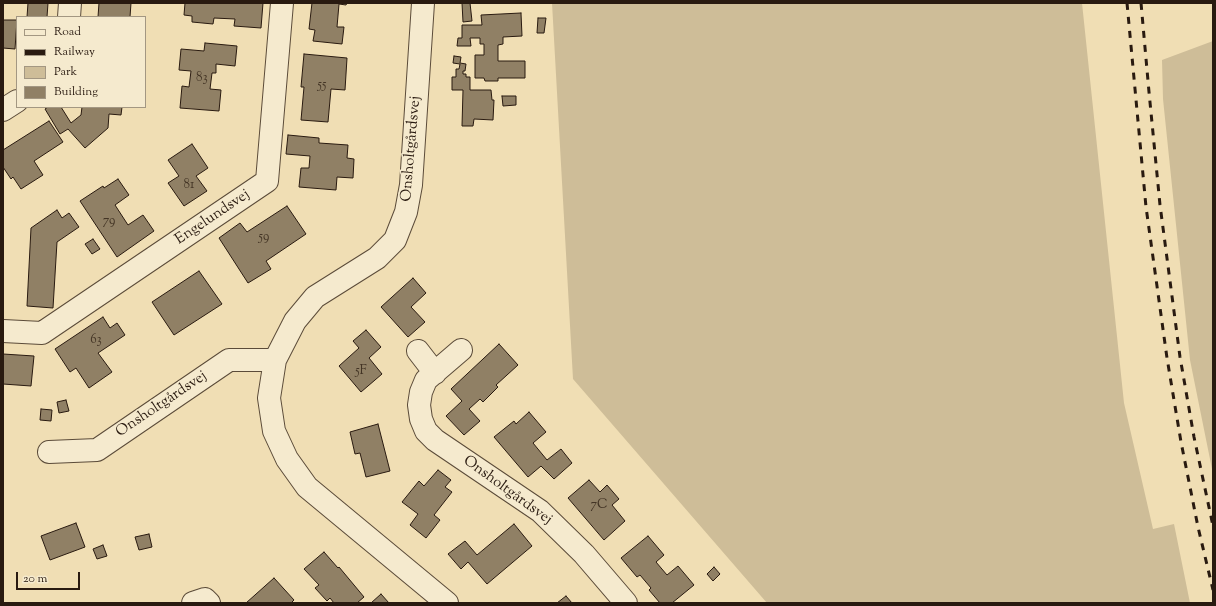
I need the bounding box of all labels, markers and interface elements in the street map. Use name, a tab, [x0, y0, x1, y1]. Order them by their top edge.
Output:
legend	[16, 16, 146, 108]
text: Road	[54, 23, 81, 41]
text: Railway	[54, 43, 95, 61]
text: Park	[54, 63, 77, 81]
house number: 83	[196, 71, 208, 87]
house number: 55	[317, 78, 327, 94]
text: Building	[54, 83, 98, 101]
street label: Onsholtgårdsvej	[398, 95, 426, 203]
house number: 81	[184, 178, 194, 194]
street label: Engelundsvej	[172, 186, 254, 250]
house number: 79	[103, 214, 115, 230]
house number: 59	[259, 230, 269, 246]
house number: 63	[90, 333, 102, 349]
house number: 5F	[355, 364, 367, 380]
street label: Onsholtgårdsvej	[113, 368, 211, 442]
street label: Onsholtgårdsvej	[459, 453, 555, 529]
house number: 7C	[590, 498, 608, 514]
scale bar	[18, 564, 82, 590]
text: 20 m	[23, 570, 47, 588]

